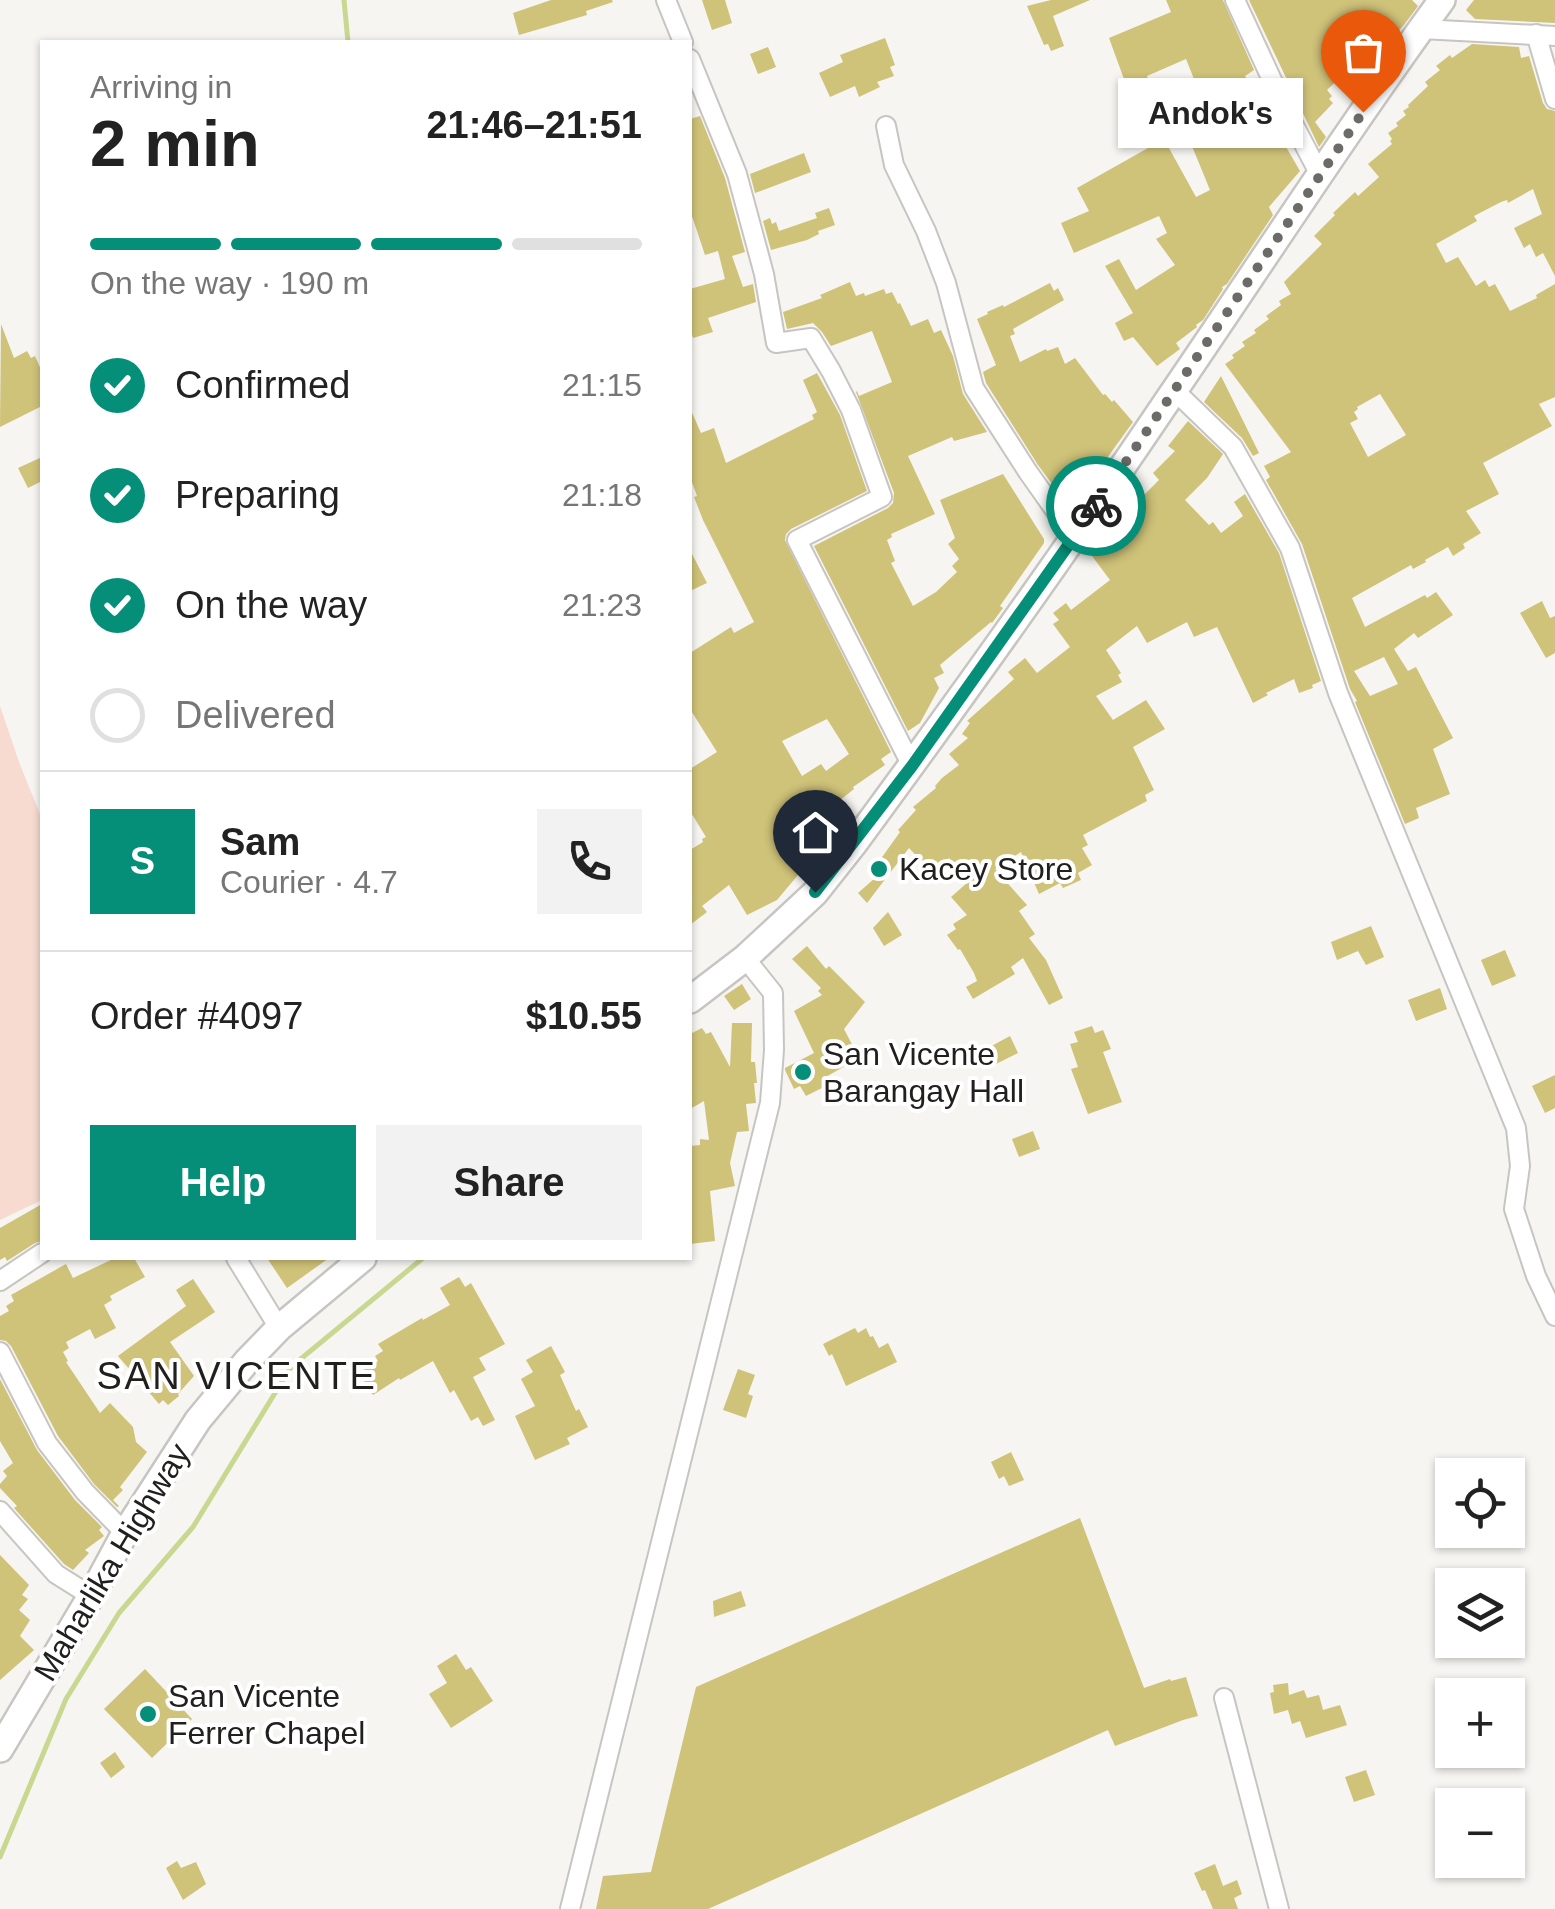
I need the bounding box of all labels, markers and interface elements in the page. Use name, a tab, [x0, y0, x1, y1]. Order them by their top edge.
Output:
pin	[1321, 10, 1406, 113]
icon: bag	[1336, 25, 1391, 80]
text: Arriving in	[90, 69, 232, 105]
callout: Andok's	[1118, 77, 1303, 147]
text: Andok's	[1148, 95, 1273, 131]
text: 21:46–21:51	[426, 104, 642, 146]
text: 2 min	[90, 107, 260, 180]
text: On the way · 190 m	[90, 265, 369, 301]
icon: check	[90, 358, 145, 413]
text: Confirmed	[175, 364, 350, 406]
text: 21:15	[562, 367, 642, 403]
courier	[1046, 456, 1146, 556]
icon: check	[90, 468, 145, 523]
text: Preparing	[175, 474, 340, 516]
text: 21:18	[562, 477, 642, 513]
icon: bike	[1069, 479, 1124, 534]
icon: check	[90, 578, 145, 633]
text: On the way	[175, 584, 367, 626]
text: 21:23	[562, 587, 642, 623]
text: Delivered	[175, 694, 336, 736]
pin	[773, 790, 858, 893]
icon: home	[788, 805, 843, 860]
button: phone	[537, 809, 642, 914]
text: Sam	[220, 821, 300, 863]
text: S	[130, 840, 155, 882]
place label: Kacey Store	[899, 851, 1073, 887]
marker: Kacey Store	[868, 858, 890, 880]
text: Courier · 4.7	[220, 864, 398, 900]
text: Order #4097	[90, 995, 303, 1037]
text: $10.55	[526, 995, 642, 1037]
place label: San Vicente Barangay Hall	[823, 1036, 1024, 1109]
marker: San Vicente Barangay Hall	[792, 1061, 814, 1083]
button: Help	[90, 1125, 356, 1240]
button: Share	[376, 1125, 642, 1240]
district label: SAN VICENTE	[97, 1355, 377, 1397]
street label: Maharlika Highway	[27, 1437, 197, 1687]
map controls	[1435, 1458, 1525, 1878]
button: locate	[1435, 1458, 1525, 1548]
button: layers	[1435, 1568, 1525, 1658]
place label: San Vicente Ferrer Chapel	[168, 1678, 365, 1751]
button: +	[1435, 1678, 1525, 1768]
marker: San Vicente Ferrer Chapel	[137, 1703, 159, 1725]
button: −	[1435, 1788, 1525, 1878]

